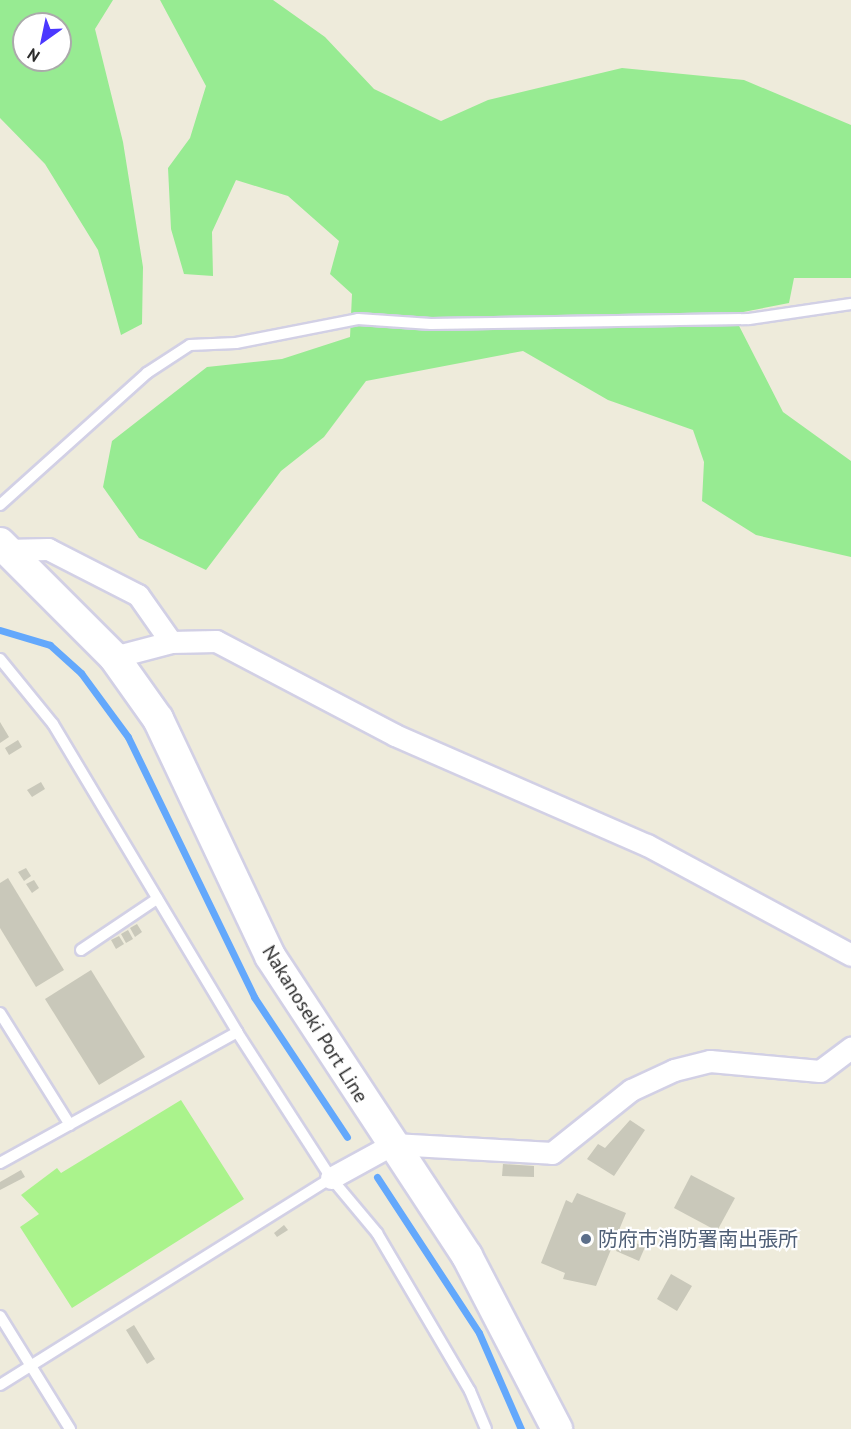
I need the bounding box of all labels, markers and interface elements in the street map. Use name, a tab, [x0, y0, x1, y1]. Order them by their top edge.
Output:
north arrow	[12, 12, 72, 72]
text: N	[23, 44, 43, 67]
street label: Nakanoseki Port Line	[257, 941, 373, 1107]
place label: 防府市消防署南出張所	[598, 1227, 798, 1251]
marker: 防府市消防署南出張所	[579, 1232, 593, 1246]

